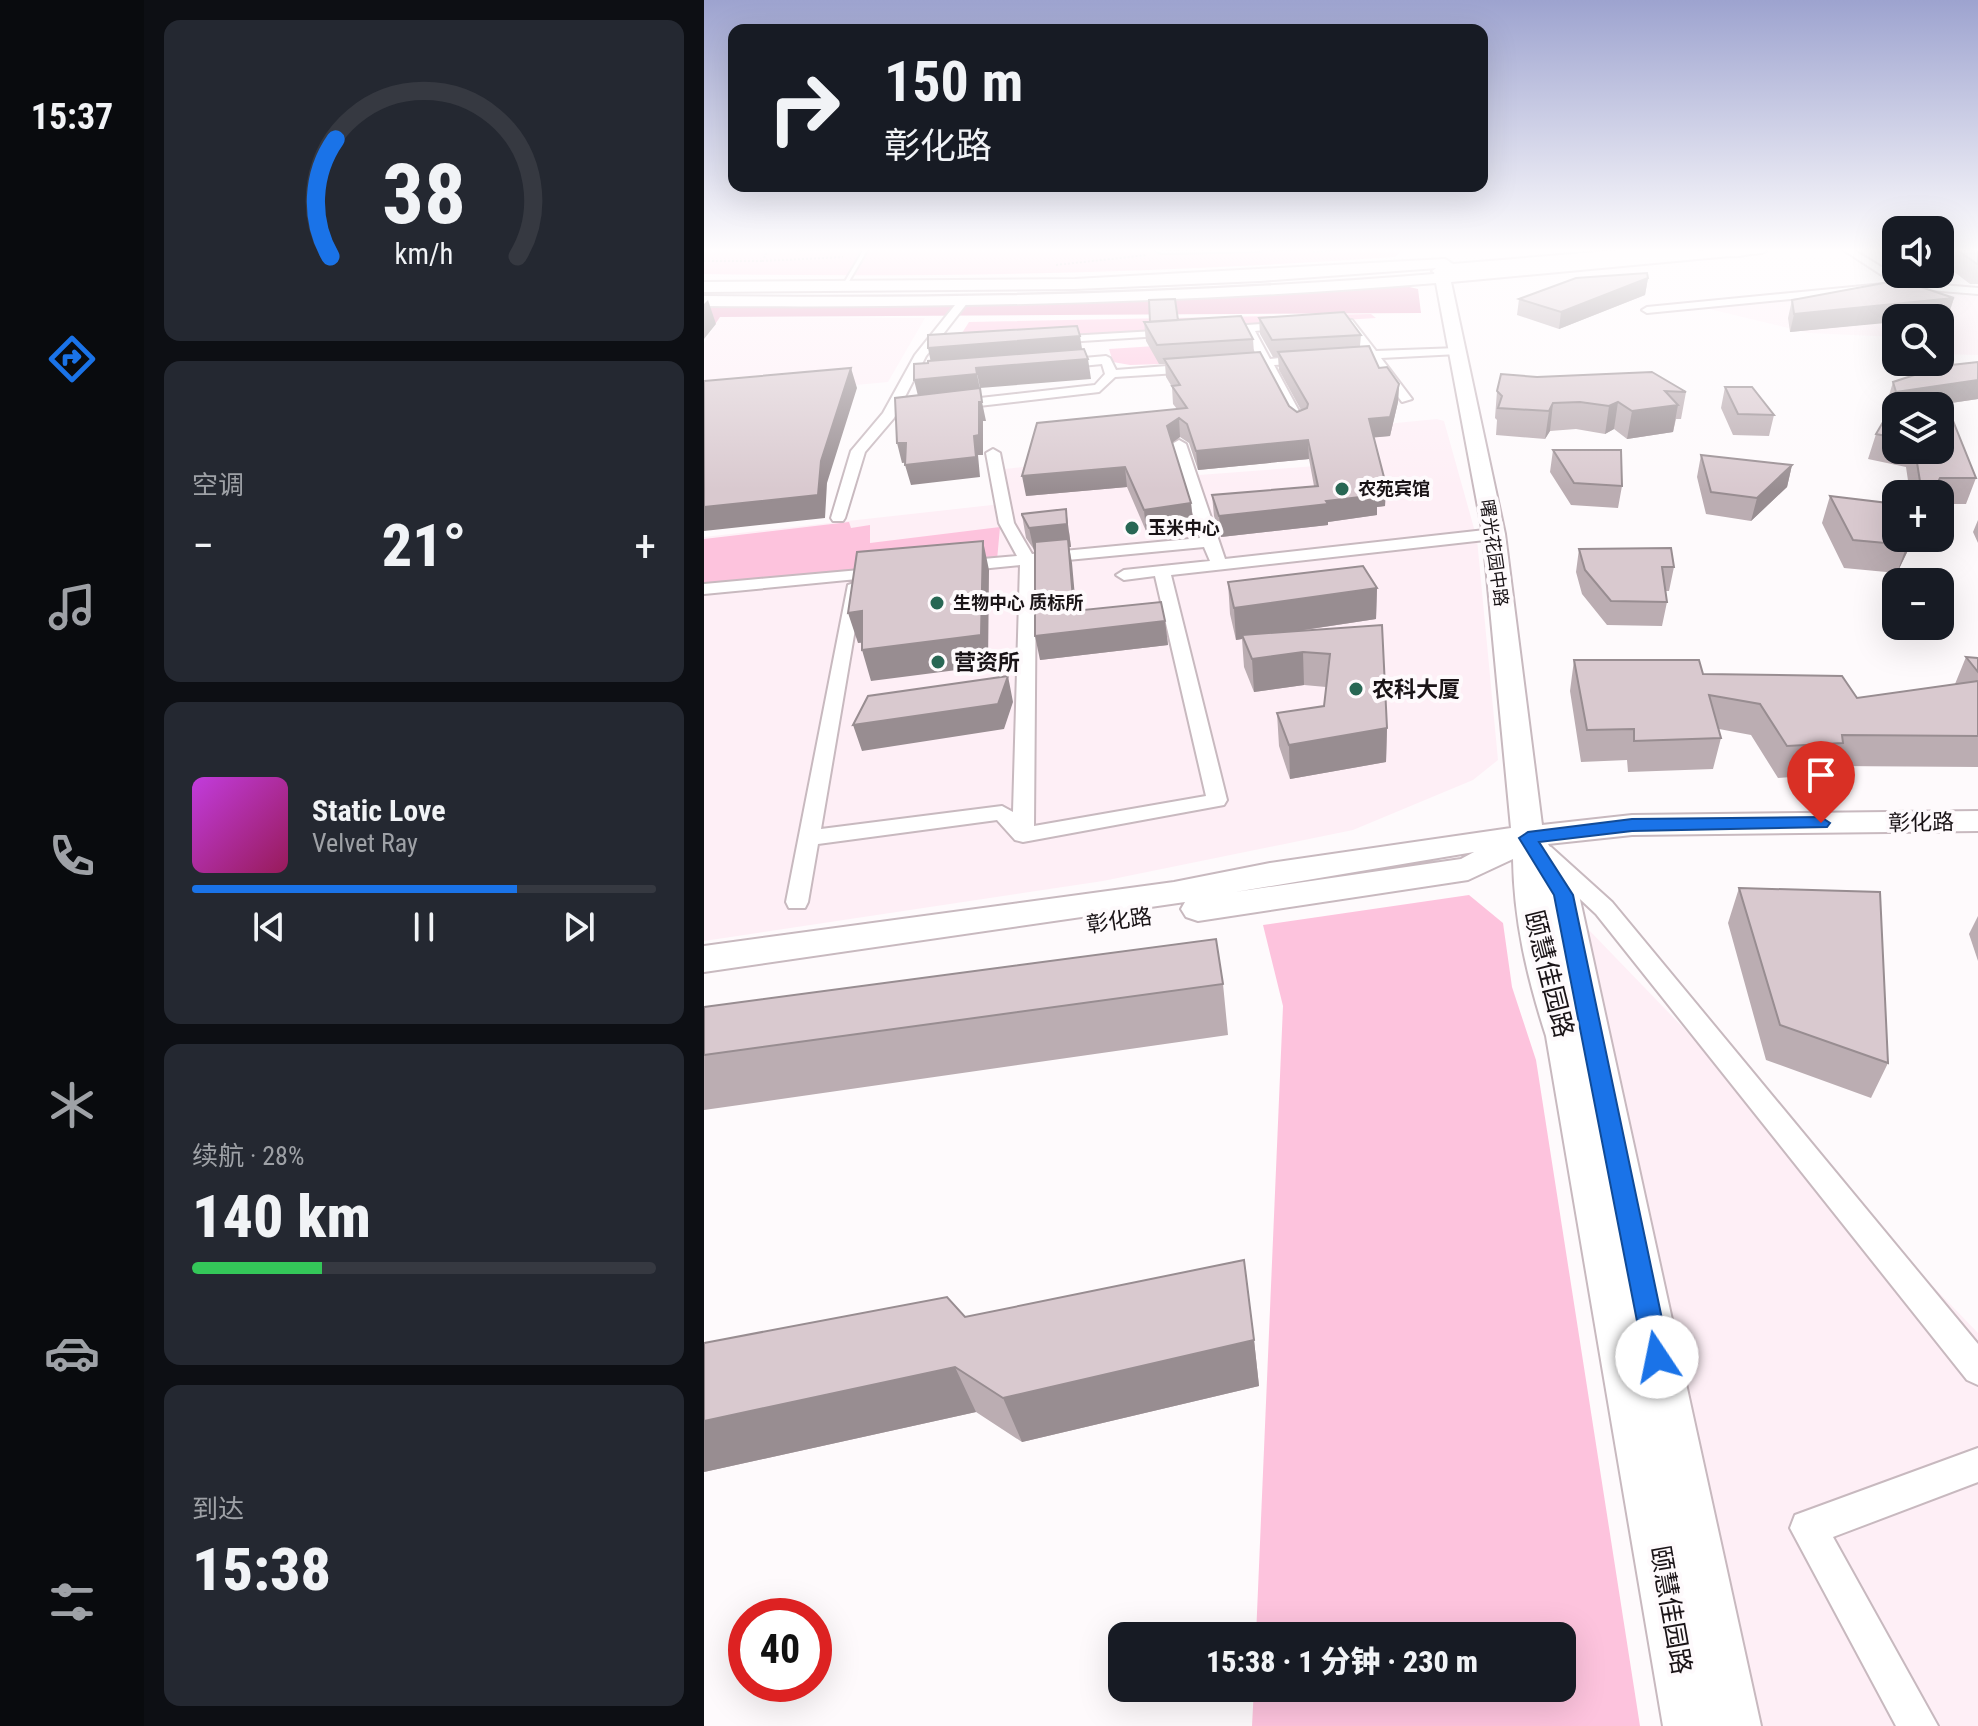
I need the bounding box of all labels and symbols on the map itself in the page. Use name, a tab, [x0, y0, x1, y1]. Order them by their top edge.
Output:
place label: 农苑宾馆	[1358, 478, 1430, 499]
marker: 农苑宾馆	[1333, 480, 1351, 498]
street label: 曙光花园中路	[1477, 498, 1512, 608]
place label: 玉米中心	[1148, 517, 1220, 538]
marker: 玉米中心	[1123, 519, 1141, 537]
place label: 生物中心 质标所	[953, 592, 1083, 613]
marker: 生物中心 质标所	[928, 594, 946, 612]
place label: 营资所	[954, 650, 1020, 675]
marker: 营资所	[929, 653, 947, 671]
place label: 农科大厦	[1372, 677, 1460, 702]
marker: 农科大厦	[1347, 680, 1365, 698]
pin	[1787, 741, 1855, 823]
street label: 彰化路	[1888, 809, 1954, 836]
street label: 彰化路	[1085, 904, 1153, 937]
street label: 颐慧佳园路	[1519, 907, 1579, 1041]
position arrow	[1615, 1315, 1699, 1399]
street label: 颐慧佳园路	[1645, 1543, 1697, 1677]
speed limit sign: 40	[728, 1598, 832, 1702]

